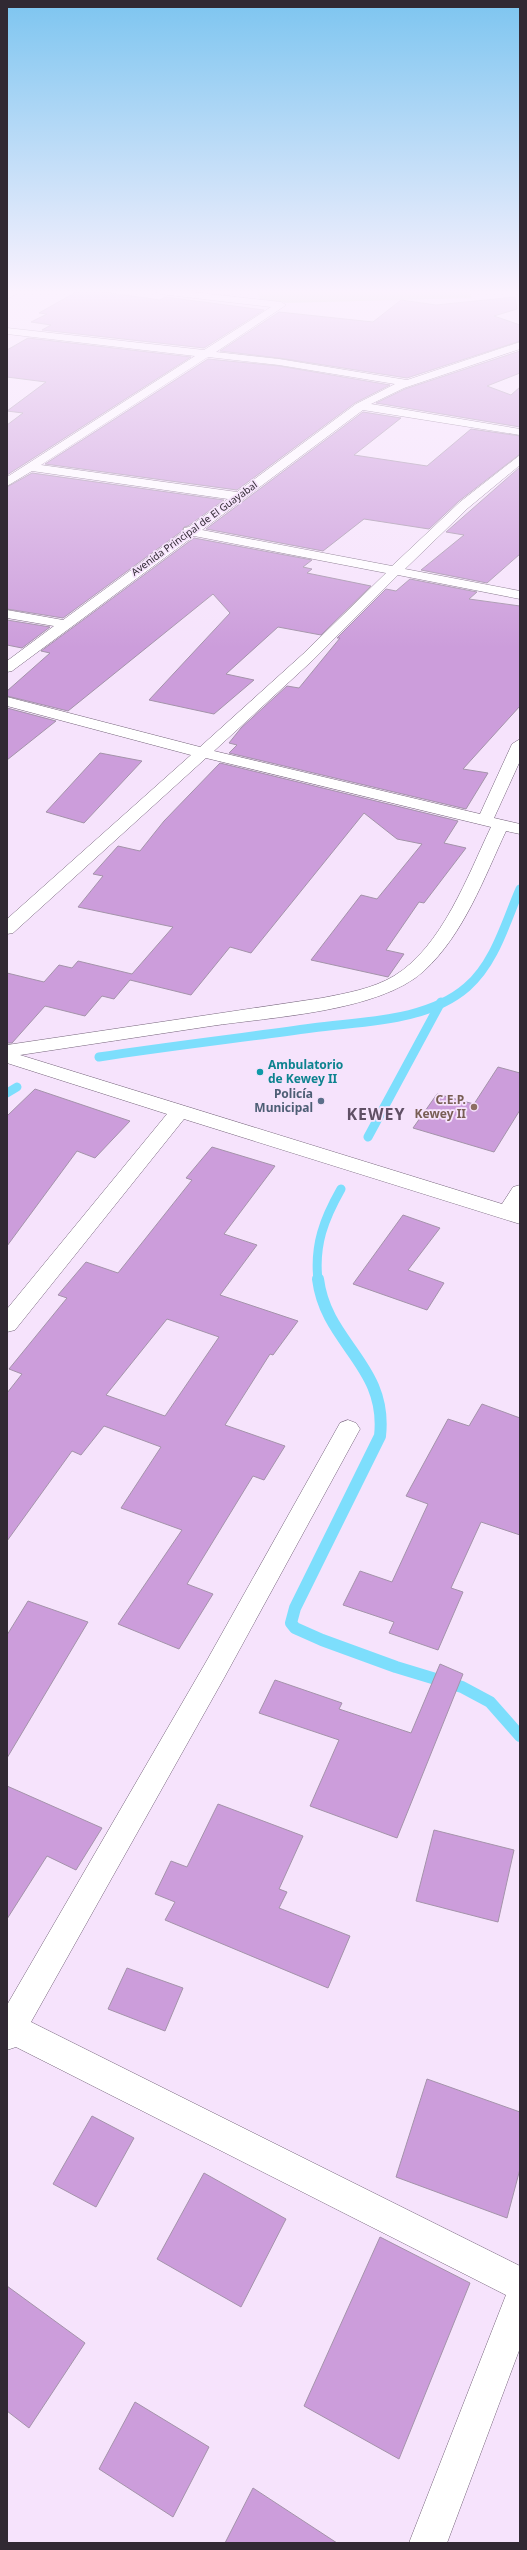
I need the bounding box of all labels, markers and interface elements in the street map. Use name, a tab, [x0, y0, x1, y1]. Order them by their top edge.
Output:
street label: Avenida Principal de El Guayabal	[128, 477, 260, 579]
place label: Ambulatorio de Kewey II	[268, 1056, 343, 1087]
marker: Ambulatorio de Kewey II	[255, 1067, 265, 1077]
place label: Policía Municipal	[254, 1085, 313, 1116]
place label: C.E.P. Kewey II	[415, 1091, 466, 1122]
marker: Policía Municipal	[316, 1096, 326, 1106]
marker: C.E.P. Kewey II	[469, 1102, 479, 1112]
district label: KEWEY	[346, 1103, 406, 1125]

